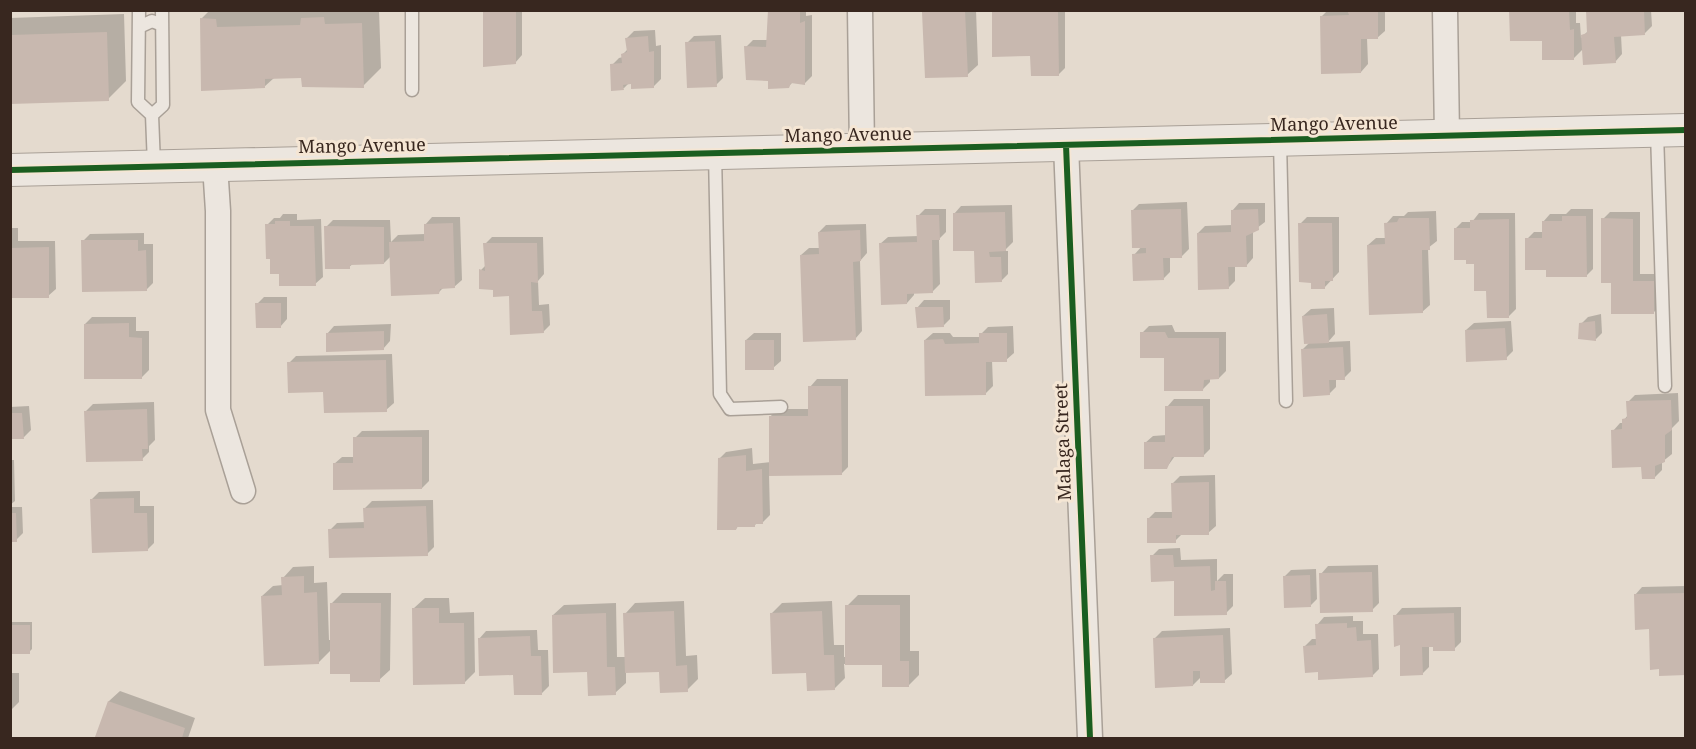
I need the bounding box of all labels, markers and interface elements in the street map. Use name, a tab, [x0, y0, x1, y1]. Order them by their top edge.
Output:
street label: Mango Avenue	[1270, 110, 1398, 136]
street label: Mango Avenue	[784, 121, 912, 147]
street label: Mango Avenue	[298, 132, 426, 158]
street label: Malaga Street	[1048, 383, 1076, 501]

